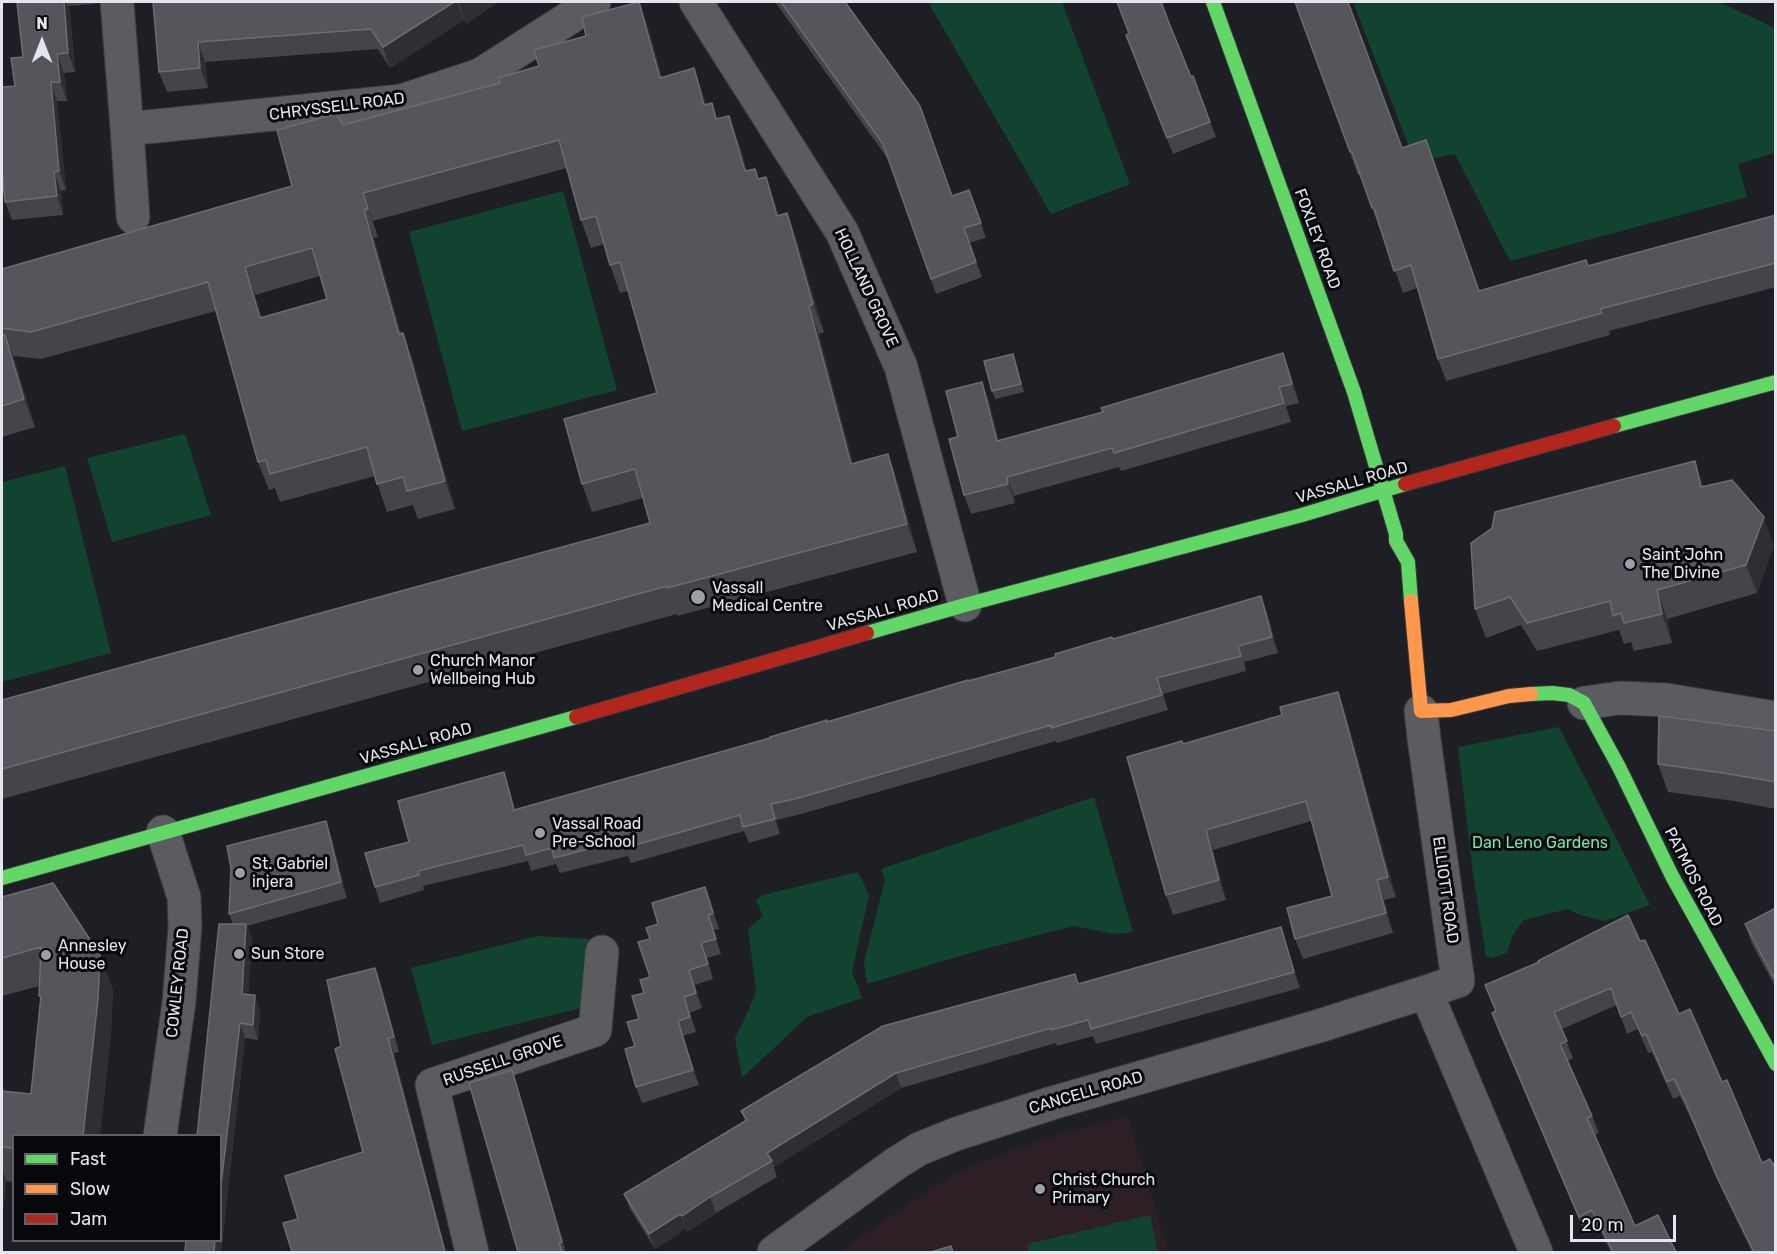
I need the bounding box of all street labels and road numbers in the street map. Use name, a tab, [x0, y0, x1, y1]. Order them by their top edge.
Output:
street label: CHRYSSELL ROAD	[268, 89, 406, 125]
street label: FOXLEY ROAD	[1290, 186, 1344, 292]
street label: HOLLAND GROVE	[830, 225, 902, 351]
street label: VASSALL ROAD	[1294, 458, 1410, 508]
street label: VASSALL ROAD	[825, 586, 941, 636]
street label: VASSALL ROAD	[358, 719, 474, 769]
street label: PATMOS ROAD	[1660, 824, 1726, 930]
street label: ELLIOTT ROAD	[1428, 835, 1462, 945]
street label: COWLEY ROAD	[163, 927, 193, 1039]
street label: RUSSELL GROVE	[441, 1032, 565, 1090]
street label: CANCELL ROAD	[1027, 1068, 1145, 1118]

